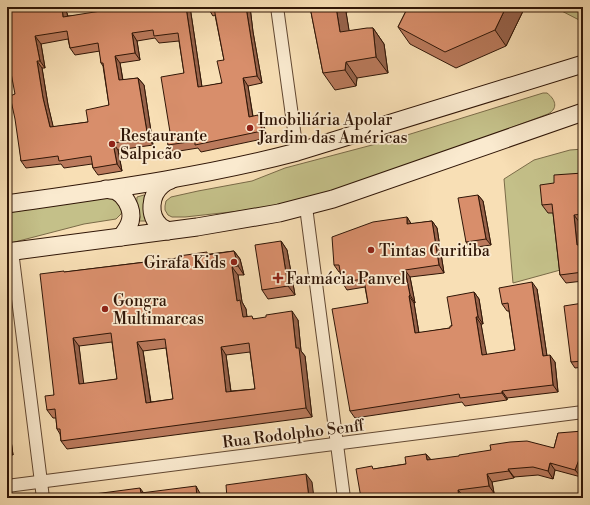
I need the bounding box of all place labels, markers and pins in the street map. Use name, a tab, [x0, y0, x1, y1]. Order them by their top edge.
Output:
place label: Imobiliária Apolar Jardim das Américas	[257, 110, 408, 148]
marker: Imobiliária Apolar Jardim das Américas	[245, 123, 255, 133]
place label: Restaurante Salpicão	[120, 126, 207, 164]
marker: Restaurante Salpicão	[107, 139, 117, 149]
place label: Tintas Curitiba	[379, 241, 491, 261]
marker: Tintas Curitiba	[366, 245, 376, 255]
place label: Girafa Kids	[144, 253, 226, 273]
marker: Girafa Kids	[229, 257, 239, 267]
place label: Farmácia Panvel	[286, 269, 406, 289]
marker: Farmácia Panvel	[273, 273, 283, 283]
place label: Gongra Multimarcas	[113, 291, 204, 329]
marker: Gongra Multimarcas	[100, 304, 110, 314]

